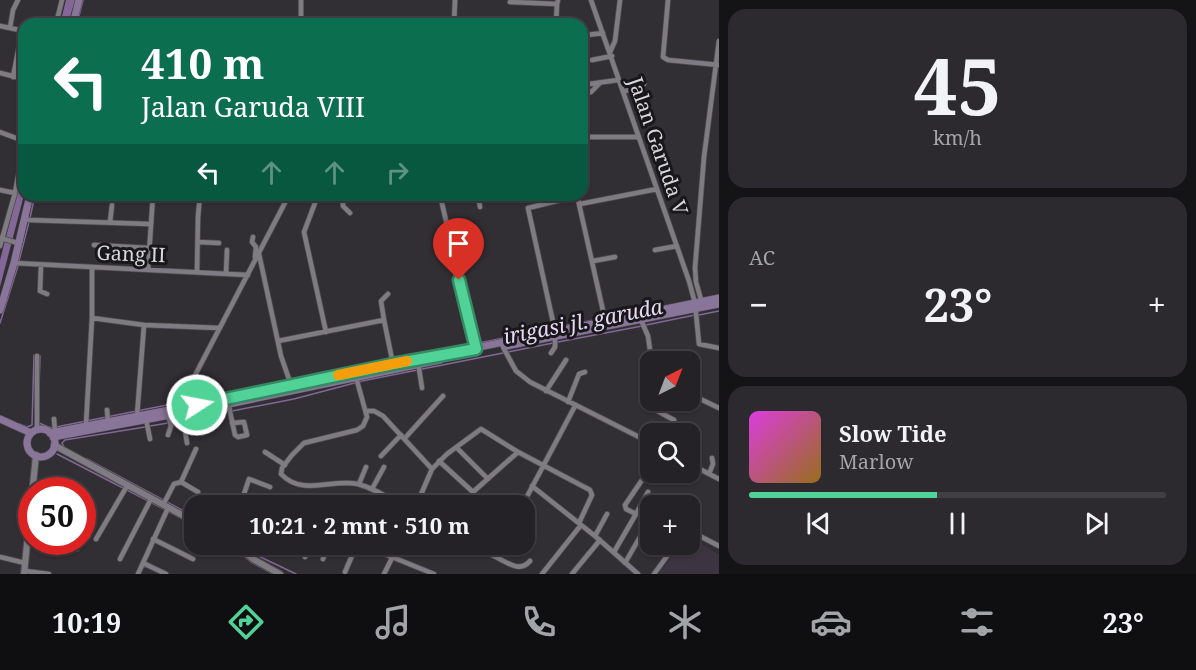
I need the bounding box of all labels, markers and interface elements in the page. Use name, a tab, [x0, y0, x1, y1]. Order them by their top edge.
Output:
text: 45	[913, 32, 1002, 138]
text: 410 m	[141, 34, 265, 91]
icon: left	[42, 42, 120, 120]
street label: Jalan Garuda V	[622, 72, 695, 219]
text: Jalan Garuda VIII	[141, 88, 365, 125]
text: km/h	[933, 124, 982, 151]
icon: left	[192, 156, 225, 189]
icon: ahead	[255, 156, 288, 189]
icon: ahead	[318, 156, 351, 189]
icon: right	[381, 156, 414, 189]
pin	[433, 218, 484, 280]
icon: arrive	[442, 227, 475, 260]
street label: Gang II	[96, 239, 166, 268]
text: AC	[749, 244, 775, 271]
text: 23°	[923, 274, 992, 335]
text: −	[749, 282, 768, 327]
text: +	[1148, 282, 1166, 327]
water label: irigasi jl. garuda	[501, 292, 666, 350]
north arrow	[640, 351, 700, 411]
map controls	[640, 351, 700, 555]
position arrow	[165, 373, 229, 437]
text: Slow Tide	[839, 418, 947, 448]
button: search	[640, 423, 700, 483]
text: Marlow	[839, 448, 913, 475]
speed limit sign: 50	[18, 477, 96, 555]
button: +	[640, 495, 700, 555]
icon: previous	[802, 507, 835, 540]
icon: pause	[941, 507, 974, 540]
icon: next	[1080, 507, 1113, 540]
text: 10:21 · 2 mnt · 510 m	[249, 510, 470, 540]
icon: directions	[225, 601, 267, 643]
icon: music	[372, 601, 414, 643]
icon: phone	[518, 601, 560, 643]
icon: climate	[664, 601, 706, 643]
icon: car	[810, 601, 852, 643]
icon: filters	[956, 601, 998, 643]
text: 10:19	[52, 604, 121, 641]
text: 23°	[1103, 604, 1144, 641]

